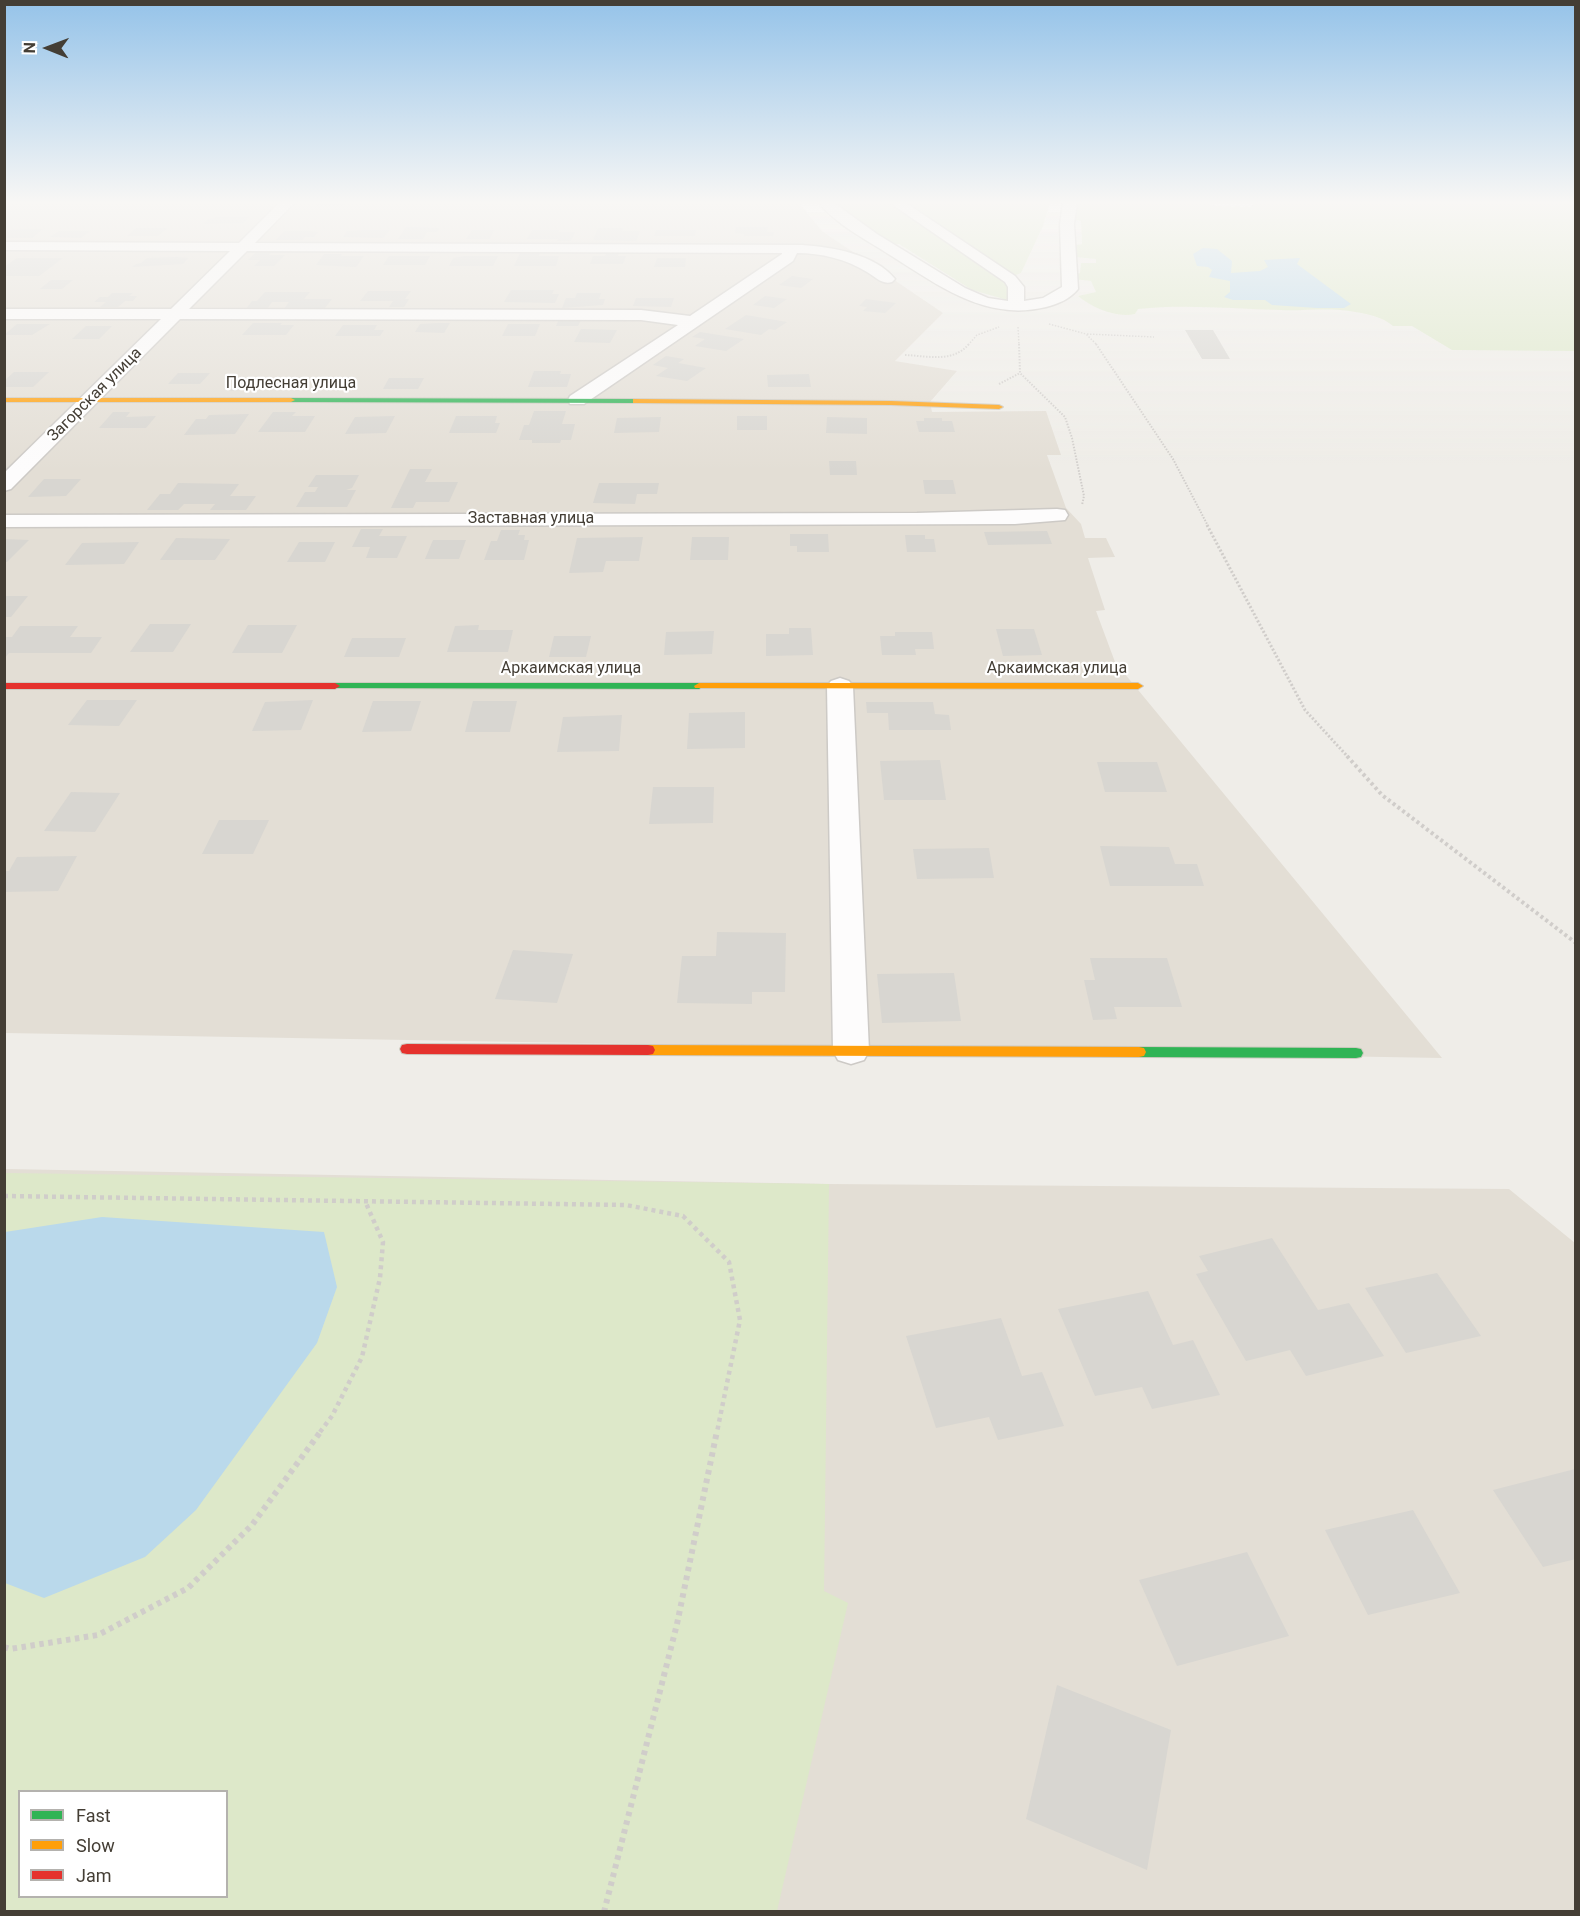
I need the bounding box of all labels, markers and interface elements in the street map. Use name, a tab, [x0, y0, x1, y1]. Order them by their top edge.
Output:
north arrow	[18, 18, 78, 78]
text: N	[20, 42, 39, 53]
street label: Загорская улица	[44, 344, 146, 446]
street label: Подлесная улица	[226, 374, 356, 394]
street label: Заставная улица	[468, 509, 594, 529]
street label: Аркаимская улица	[501, 659, 641, 679]
street label: Аркаимская улица	[987, 659, 1127, 679]
legend	[18, 1790, 228, 1898]
text: Fast	[76, 1805, 111, 1826]
text: Slow	[76, 1835, 115, 1856]
text: Jam	[76, 1865, 112, 1886]

